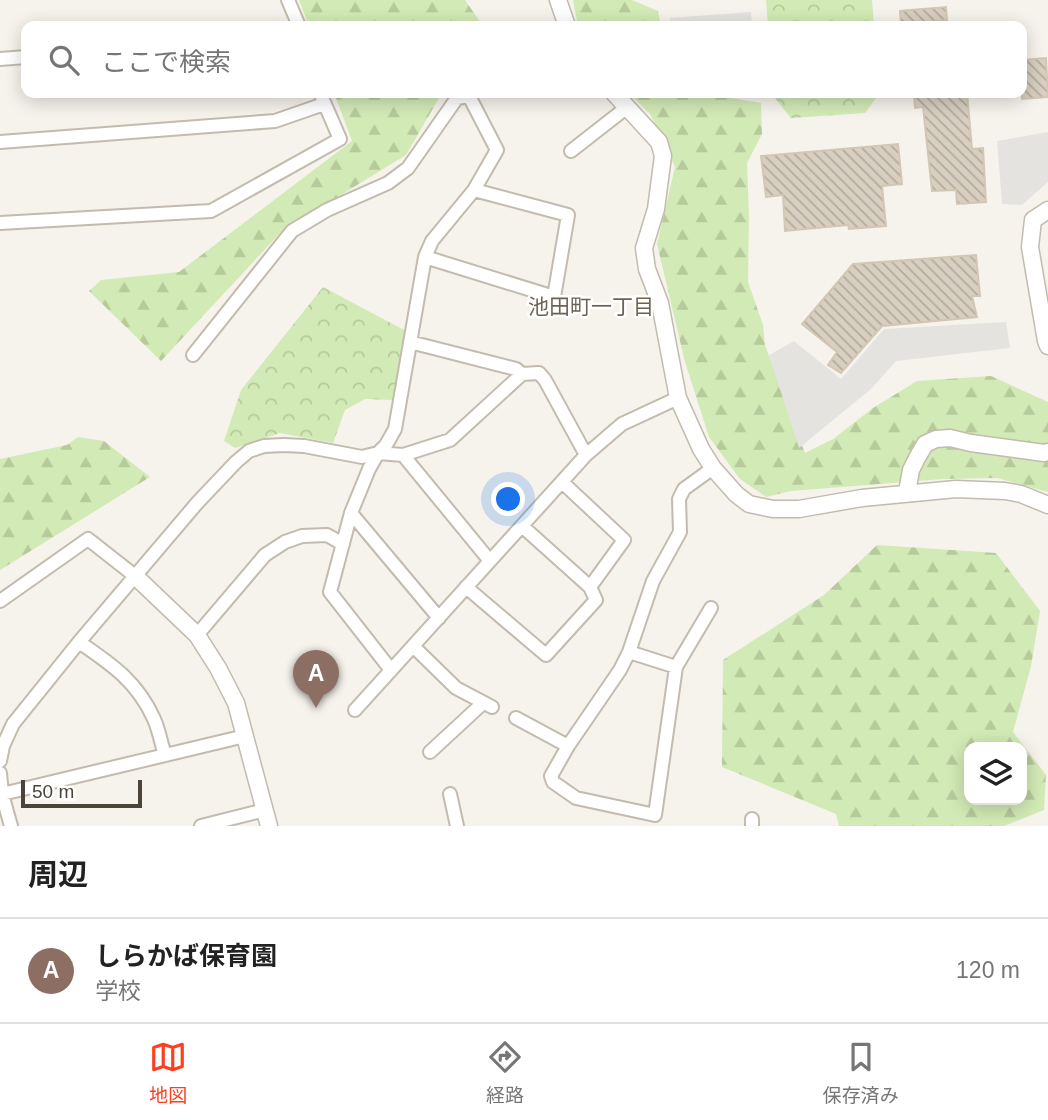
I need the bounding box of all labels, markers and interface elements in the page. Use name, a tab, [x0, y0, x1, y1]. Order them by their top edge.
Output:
search box	[21, 21, 1027, 98]
icon: search	[45, 41, 83, 79]
text: ここで検索	[101, 47, 231, 77]
district label: 池田町一丁目	[528, 295, 654, 318]
your location	[491, 482, 525, 516]
pin: A	[293, 650, 339, 708]
map controls	[964, 742, 1027, 805]
button: layers	[964, 742, 1027, 805]
scale bar	[21, 777, 142, 809]
text: 50 m	[32, 781, 74, 802]
text: 周辺	[28, 858, 88, 891]
text: しらかば保育園	[95, 941, 277, 971]
text: A	[43, 957, 59, 983]
text: 120 m	[956, 957, 1020, 983]
text: 学校	[95, 978, 141, 1004]
tab: 地図	[149, 1038, 187, 1107]
tab: 経路	[486, 1038, 524, 1107]
tab: 保存済み	[823, 1038, 899, 1107]

